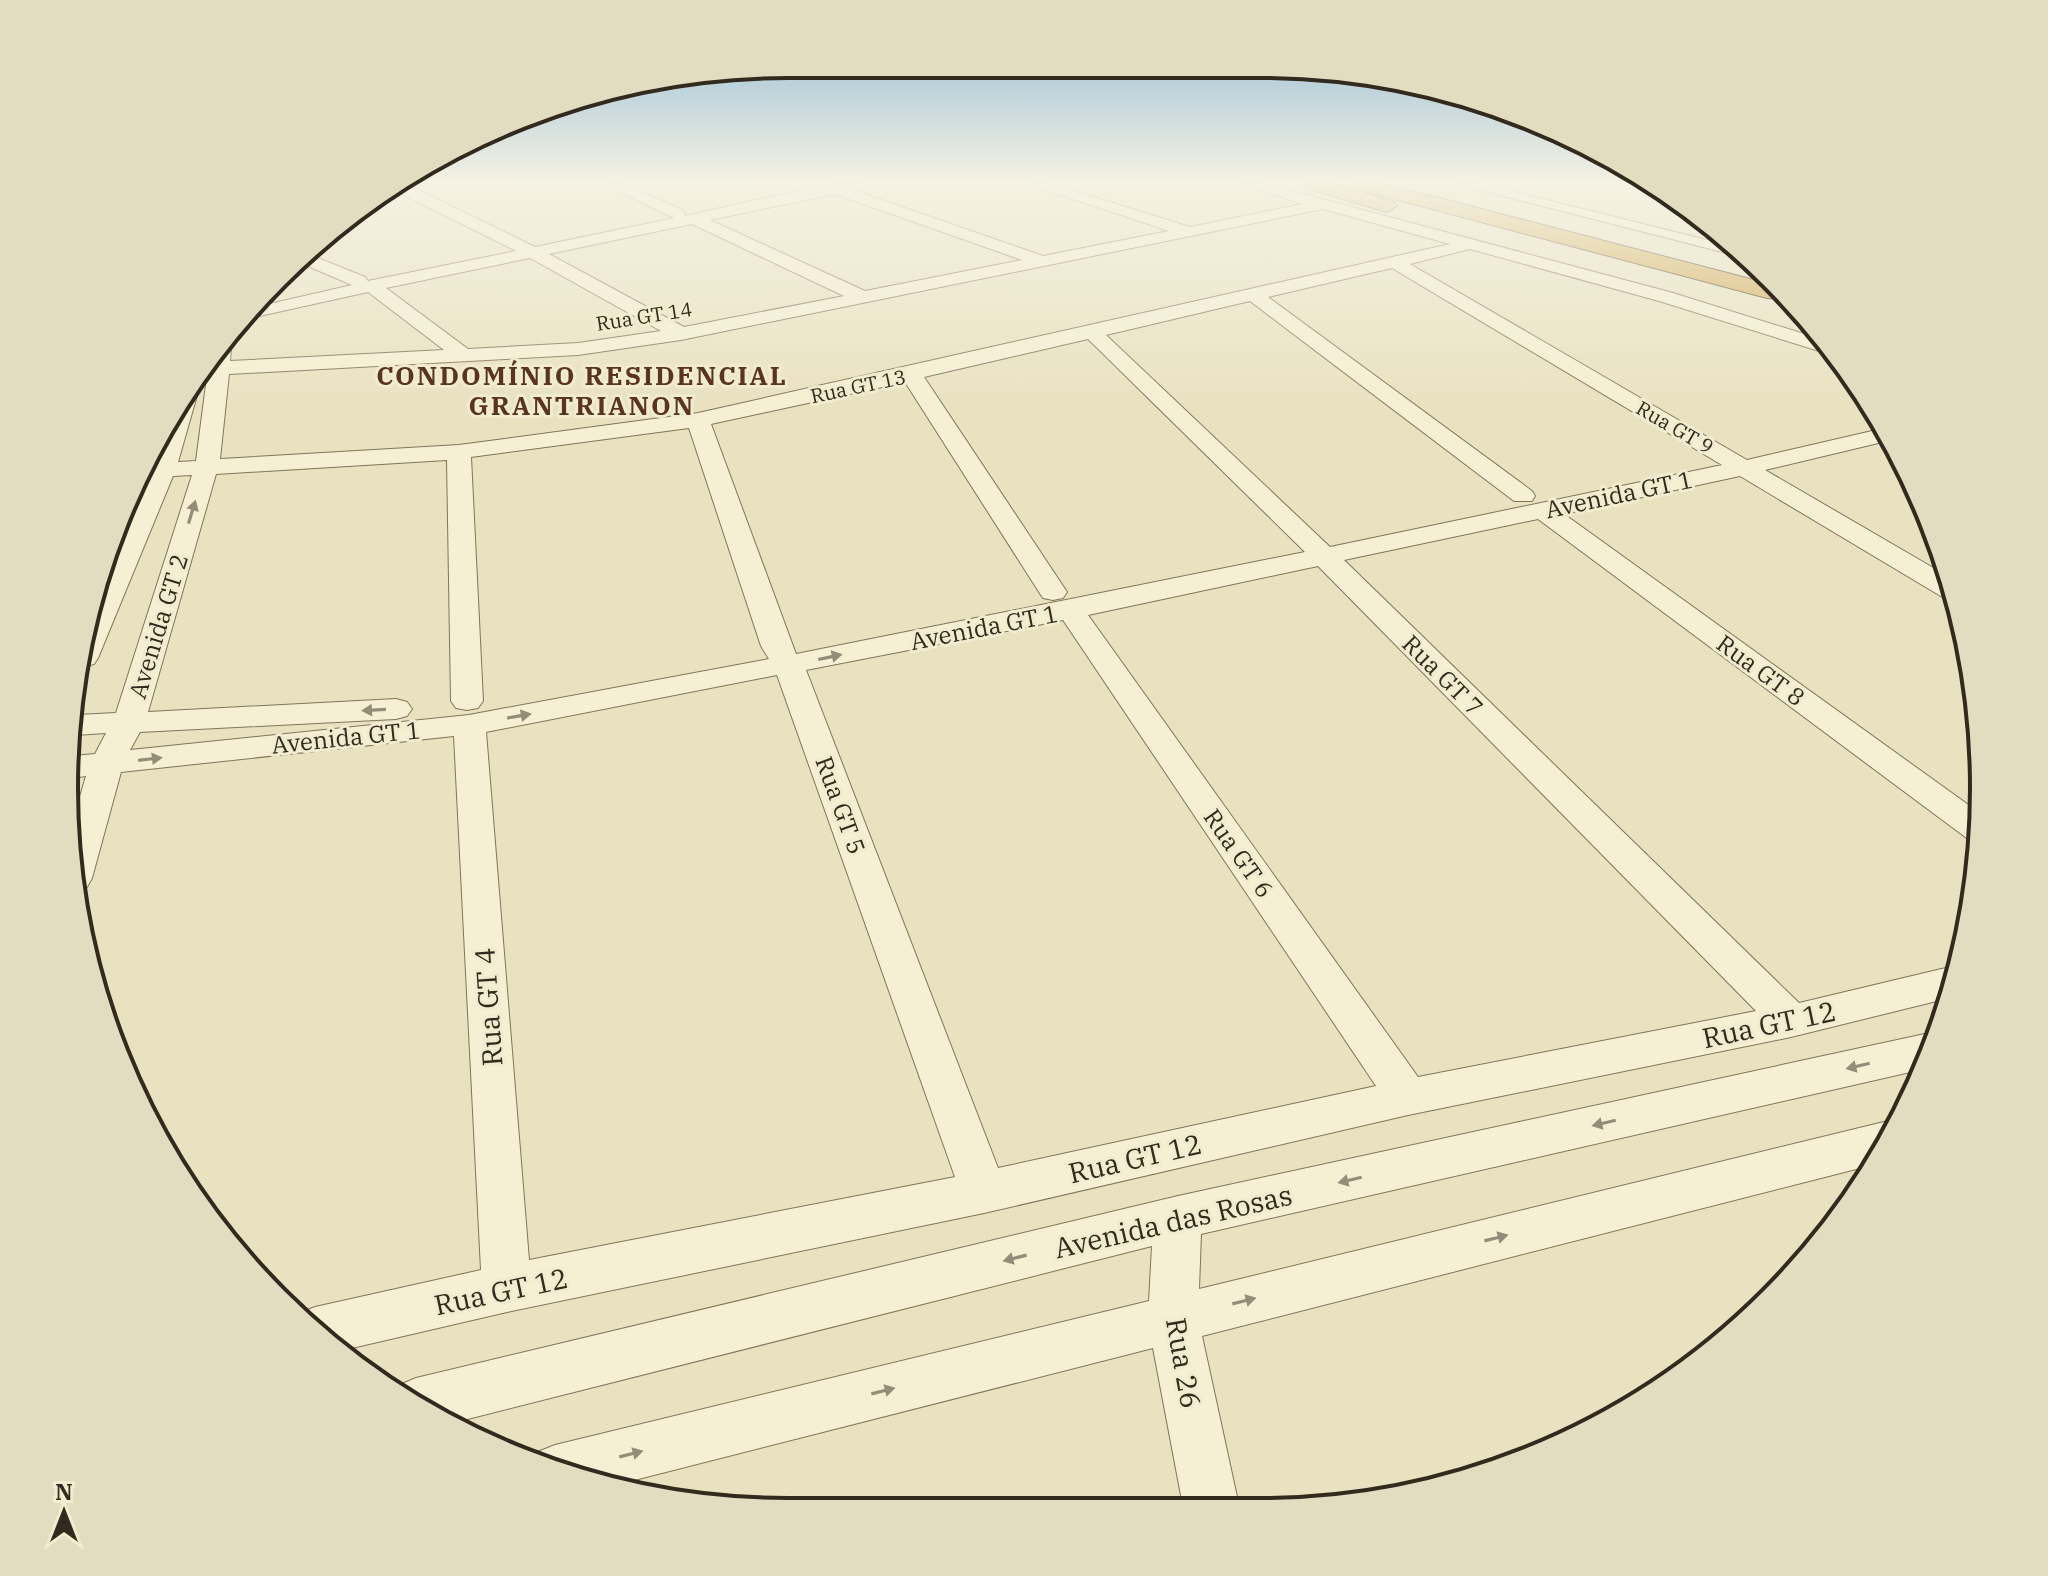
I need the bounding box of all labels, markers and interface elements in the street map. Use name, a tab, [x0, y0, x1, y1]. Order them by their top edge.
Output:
street label: Rua GT 14	[594, 295, 694, 337]
district label: CONDOMÍNIO RESIDENCIAL GRANTRIANON	[376, 358, 788, 422]
street label: Rua GT 13	[808, 363, 908, 409]
street label: Rua GT 9	[1631, 394, 1719, 460]
street label: Avenida GT 1	[1542, 463, 1696, 525]
one-way arrow	[186, 499, 199, 523]
street label: Avenida GT 2	[121, 550, 195, 702]
street label: Avenida GT 1	[907, 597, 1061, 657]
street label: Rua GT 8	[1710, 627, 1812, 713]
street label: Rua GT 7	[1396, 628, 1490, 722]
one-way arrow	[817, 650, 842, 663]
one-way arrow	[361, 704, 386, 717]
one-way arrow	[507, 709, 532, 722]
street label: Avenida GT 1	[270, 713, 422, 761]
one-way arrow	[138, 752, 163, 765]
street label: Rua GT 5	[809, 752, 873, 858]
street label: Rua GT 6	[1197, 802, 1281, 904]
street label: Rua GT 4	[465, 946, 511, 1068]
street label: Rua GT 12	[1699, 992, 1839, 1056]
one-way arrow	[1845, 1060, 1870, 1073]
one-way arrow	[1591, 1117, 1616, 1130]
street label: Rua GT 12	[1065, 1125, 1205, 1191]
one-way arrow	[1337, 1174, 1362, 1187]
street label: Avenida das Rosas	[1050, 1176, 1296, 1266]
one-way arrow	[1484, 1232, 1509, 1244]
one-way arrow	[1003, 1252, 1028, 1265]
street label: Rua GT 12	[431, 1259, 571, 1323]
one-way arrow	[1231, 1294, 1256, 1307]
street label: Rua 26	[1158, 1315, 1210, 1411]
one-way arrow	[870, 1385, 895, 1397]
one-way arrow	[618, 1448, 643, 1460]
north arrow	[24, 1472, 104, 1552]
text: N	[55, 1477, 73, 1506]

